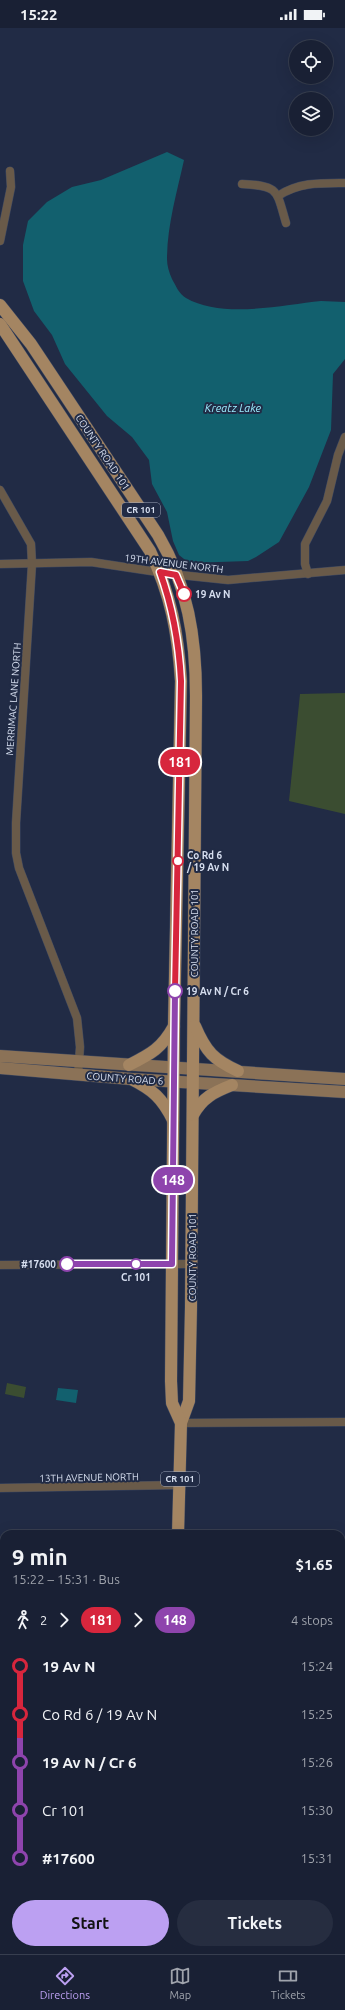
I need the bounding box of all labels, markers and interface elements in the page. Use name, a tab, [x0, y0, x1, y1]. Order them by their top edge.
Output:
text: 15:22	[20, 6, 58, 23]
map controls	[289, 40, 333, 136]
button: locate	[289, 40, 333, 84]
button: layers	[289, 92, 333, 136]
water label: Kreatz Lake	[205, 402, 262, 414]
street label: COUNTY ROAD 101	[73, 413, 132, 492]
road number: CR 101	[122, 503, 160, 517]
street label: 19TH AVENUE NORTH	[124, 552, 224, 575]
marker: 19 Av N	[176, 586, 192, 602]
place label: 19 Av N	[195, 589, 231, 600]
street label: MERRIMAC LANE NORTH	[4, 642, 23, 756]
line badge: 181	[157, 749, 203, 775]
text: 181	[168, 754, 192, 770]
place label: Co Rd 6 / 19 Av N	[186, 850, 229, 873]
marker: Co Rd 6 / 19 Av N	[172, 855, 184, 867]
street label: COUNTY ROAD 101	[189, 889, 200, 977]
marker: 19 Av N / Cr 6	[167, 983, 183, 999]
place label: 19 Av N / Cr 6	[186, 986, 249, 997]
street label: COUNTY ROAD 6	[86, 1070, 164, 1087]
line badge: 148	[150, 1167, 196, 1193]
text: 148	[161, 1172, 185, 1188]
street label: COUNTY ROAD 101	[187, 1213, 198, 1301]
marker: #17600	[59, 1256, 75, 1272]
marker: Cr 101	[130, 1258, 142, 1270]
place label: #17600	[21, 1259, 56, 1270]
place label: Cr 101	[121, 1272, 151, 1283]
street label: 13TH AVENUE NORTH	[39, 1471, 139, 1484]
road number: CR 101	[161, 1472, 199, 1486]
text: 9 min	[12, 1544, 68, 1569]
text: $1.65	[295, 1556, 333, 1573]
text: 15:22 – 15:31 · Bus	[12, 1572, 120, 1586]
icon: walk	[12, 1609, 34, 1631]
icon: forward	[53, 1609, 75, 1631]
icon: forward	[127, 1609, 149, 1631]
text: 181	[89, 1612, 113, 1628]
text: 148	[163, 1612, 187, 1628]
text: 2	[40, 1613, 47, 1627]
text: 4 stops	[291, 1613, 333, 1627]
text: 19 Av N	[42, 1658, 95, 1675]
text: 15:24	[300, 1659, 333, 1673]
text: Co Rd 6 / 19 Av N	[42, 1706, 157, 1723]
text: 15:25	[300, 1707, 333, 1721]
text: 19 Av N / Cr 6	[42, 1754, 137, 1771]
text: 15:26	[300, 1755, 333, 1769]
text: Cr 101	[42, 1802, 86, 1819]
text: 15:30	[300, 1803, 333, 1817]
text: #17600	[42, 1850, 95, 1867]
text: 15:31	[300, 1851, 333, 1865]
button: Start	[12, 1900, 169, 1946]
button: Tickets	[177, 1900, 333, 1946]
tab: Directions	[40, 1965, 90, 2001]
tab: Map	[169, 1965, 191, 2001]
tab: Tickets	[271, 1965, 305, 2001]

